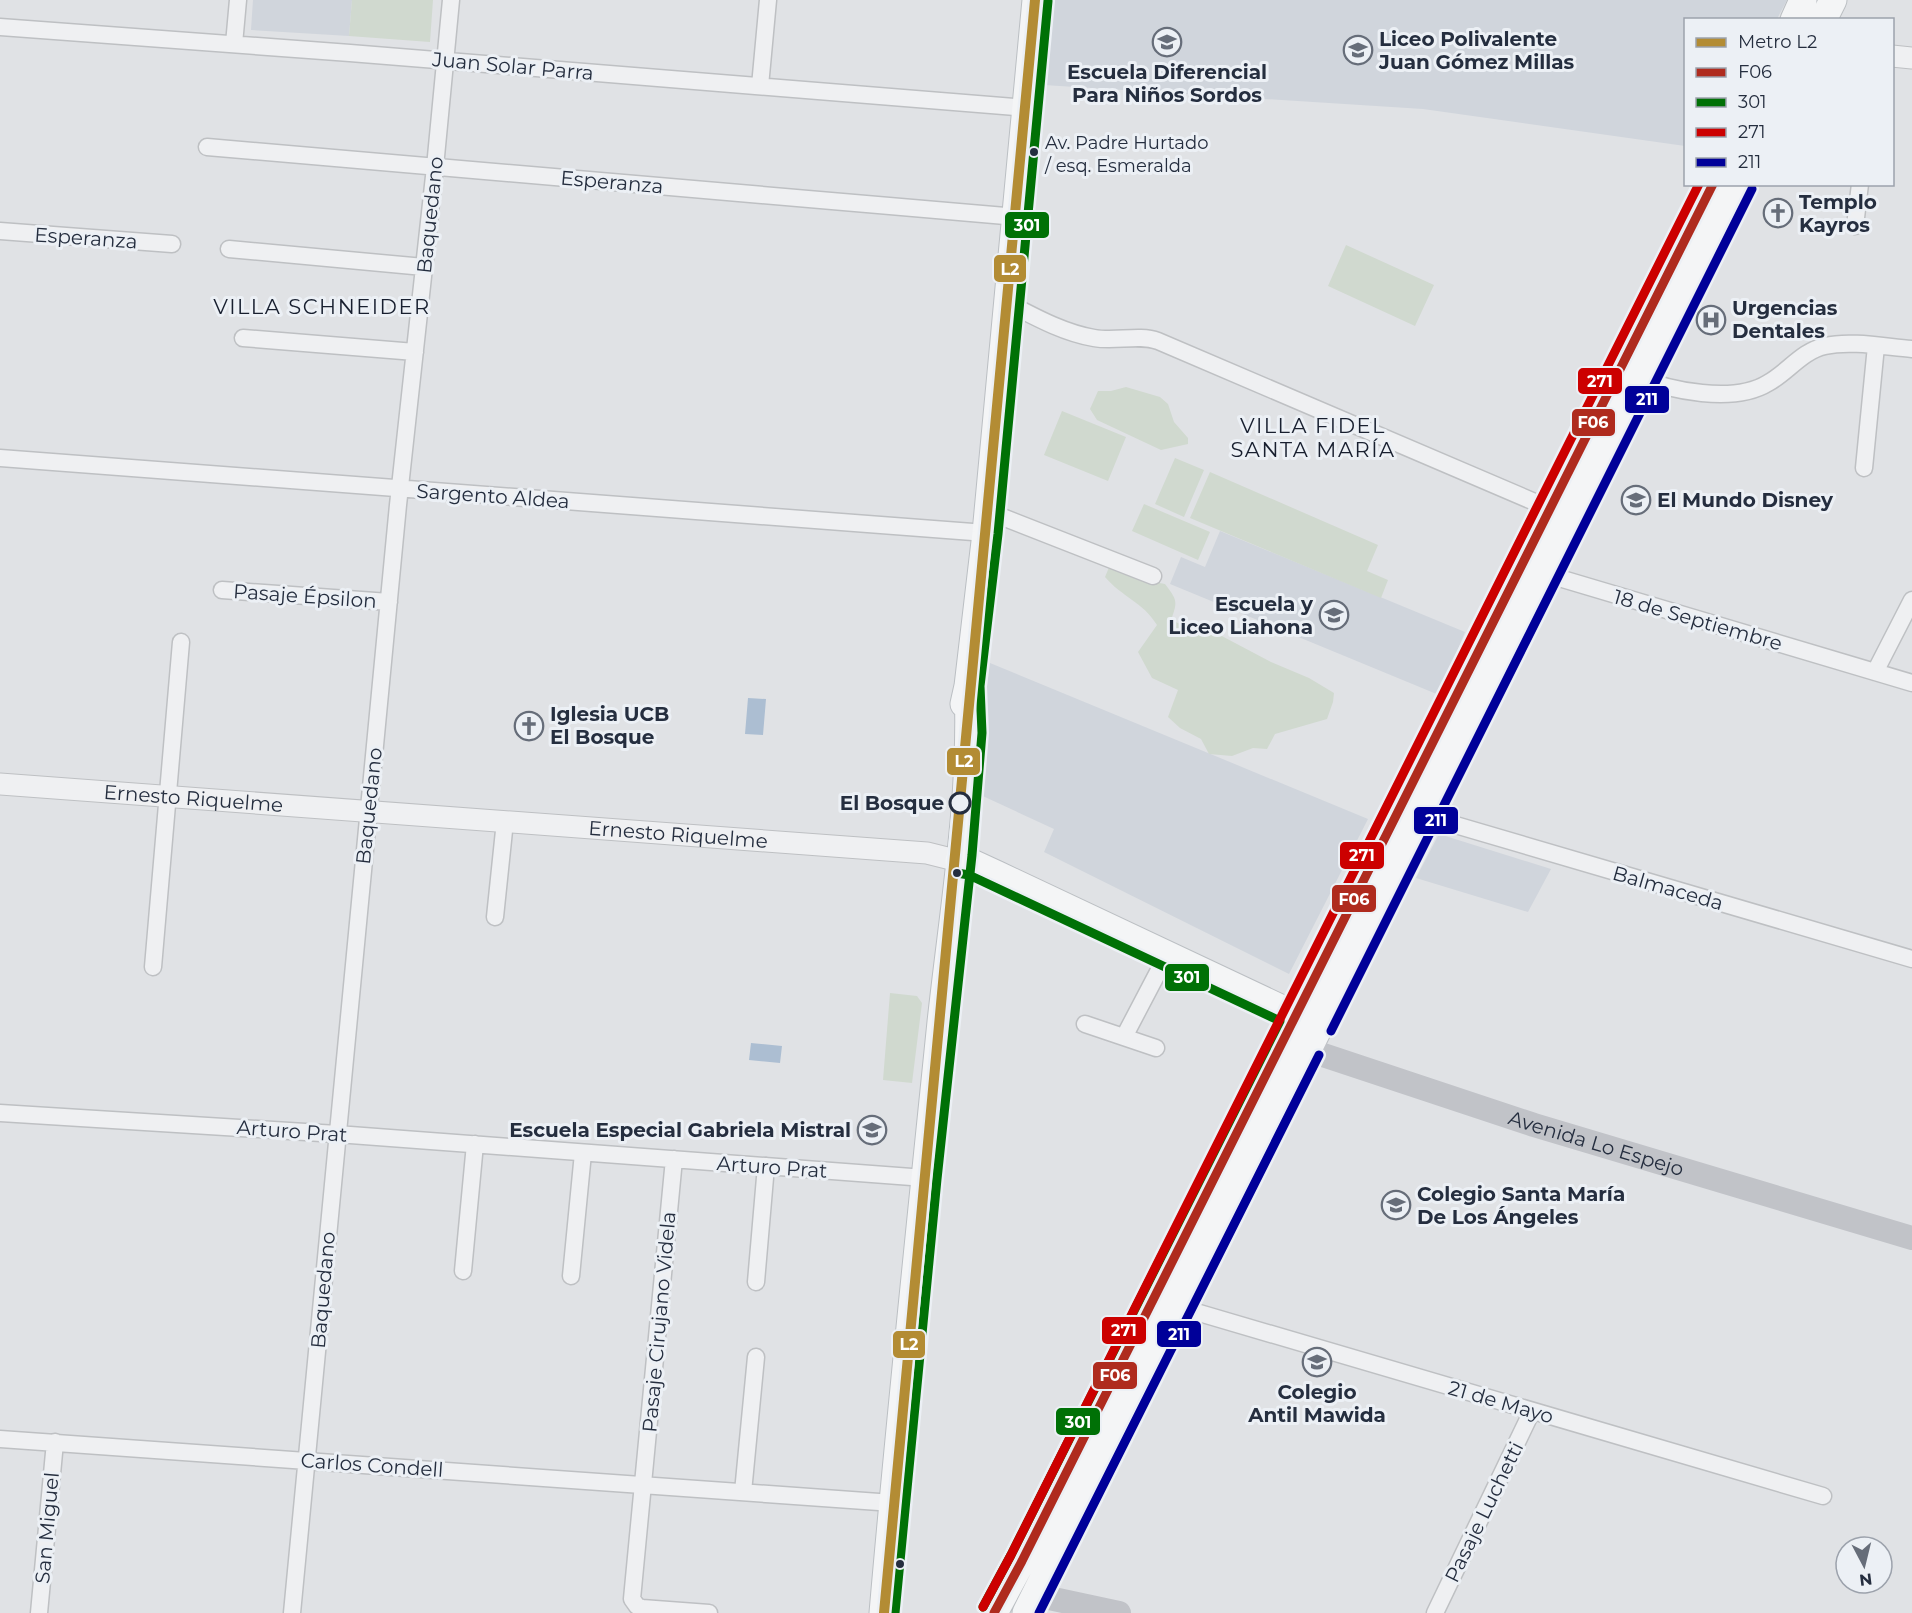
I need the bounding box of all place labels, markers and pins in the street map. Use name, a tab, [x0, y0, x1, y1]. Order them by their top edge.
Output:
school or university icon: Escuela Diferencial Para Niños Sordos	[1151, 26, 1183, 58]
place label: Liceo Polivalente Juan Gómez Millas	[1378, 27, 1575, 74]
school or university icon: Liceo Polivalente Juan Gómez Millas	[1342, 34, 1374, 66]
place label: Escuela Diferencial Para Niños Sordos	[1067, 60, 1267, 107]
place label: Av. Padre Hurtado / esq. Esmeralda	[1044, 132, 1208, 177]
marker: Av. Padre Hurtado / esq. Esmeralda	[1028, 146, 1040, 158]
place label: Templo Kayros	[1799, 190, 1877, 237]
church icon: Templo Kayros	[1762, 197, 1794, 229]
place label: Urgencias Dentales	[1732, 296, 1838, 343]
hospital icon: Urgencias Dentales	[1695, 304, 1727, 336]
school or university icon: El Mundo Disney	[1620, 484, 1652, 516]
place label: El Mundo Disney	[1657, 488, 1834, 512]
place label: Escuela y Liceo Liahona	[1168, 592, 1314, 639]
school or university icon: Escuela y Liceo Liahona	[1318, 599, 1350, 631]
place label: Iglesia UCB El Bosque	[550, 702, 669, 749]
church icon: Iglesia UCB El Bosque	[513, 710, 545, 742]
place label: El Bosque	[840, 791, 944, 815]
marker: El Bosque	[949, 792, 971, 814]
unlabelled marker	[951, 867, 963, 879]
school or university icon: Escuela Especial Gabriela Mistral	[856, 1114, 888, 1146]
place label: Escuela Especial Gabriela Mistral	[509, 1118, 851, 1142]
place label: Colegio Santa María De Los Ángeles	[1417, 1182, 1625, 1229]
school or university icon: Colegio Santa María De Los Ángeles	[1380, 1189, 1412, 1221]
school or university icon: Colegio Antil Mawida	[1301, 1346, 1333, 1378]
place label: Colegio Antil Mawida	[1247, 1380, 1386, 1427]
unlabelled marker	[894, 1558, 906, 1570]

